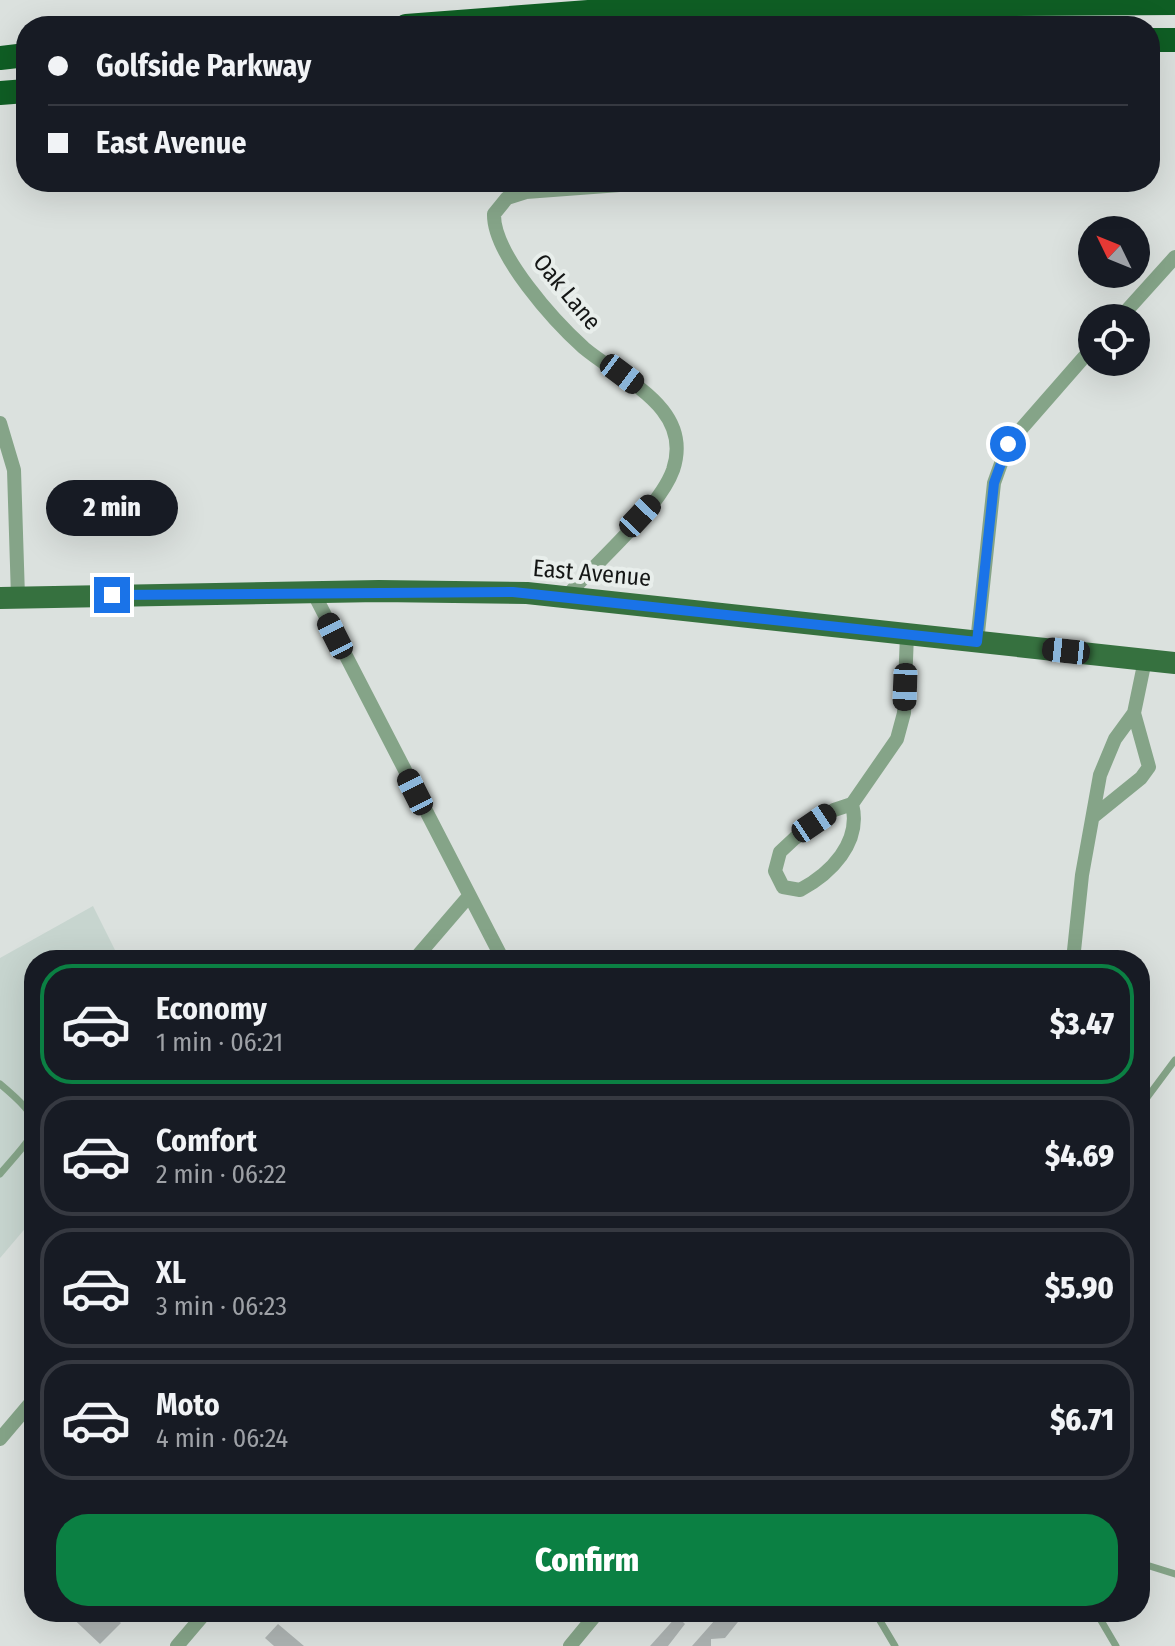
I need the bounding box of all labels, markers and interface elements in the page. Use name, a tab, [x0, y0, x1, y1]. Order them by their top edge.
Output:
text: Golfside Parkway	[96, 48, 311, 84]
text: East Avenue	[96, 125, 246, 161]
north arrow	[1078, 216, 1150, 288]
map controls	[1078, 216, 1150, 376]
street label: Oak Lane	[527, 248, 607, 336]
button: locate	[1078, 304, 1150, 376]
car	[596, 350, 648, 398]
route start	[990, 426, 1026, 462]
callout: 2 min	[46, 479, 178, 535]
car	[615, 490, 665, 542]
text: 2 min	[83, 492, 141, 523]
street label: East Avenue	[532, 554, 652, 592]
route end	[94, 577, 130, 613]
car	[313, 609, 357, 663]
car	[1041, 637, 1091, 665]
car	[892, 663, 918, 711]
car	[393, 765, 437, 819]
car	[787, 800, 841, 846]
icon: car	[60, 988, 132, 1060]
text: Economy	[156, 991, 267, 1027]
text: $3.47	[1050, 1006, 1114, 1042]
text: 1 min · 06:21	[156, 1027, 283, 1058]
icon: car	[60, 1120, 132, 1192]
text: Comfort	[156, 1123, 257, 1159]
text: $4.69	[1045, 1138, 1114, 1174]
text: 2 min · 06:22	[156, 1159, 286, 1190]
icon: car	[60, 1252, 132, 1324]
text: XL	[156, 1255, 186, 1291]
text: $5.90	[1045, 1270, 1114, 1306]
text: 3 min · 06:23	[156, 1291, 287, 1322]
icon: car	[60, 1384, 132, 1456]
text: Moto	[156, 1387, 220, 1423]
text: $6.71	[1050, 1402, 1114, 1438]
text: 4 min · 06:24	[156, 1423, 288, 1454]
button: Confirm	[56, 1514, 1118, 1606]

